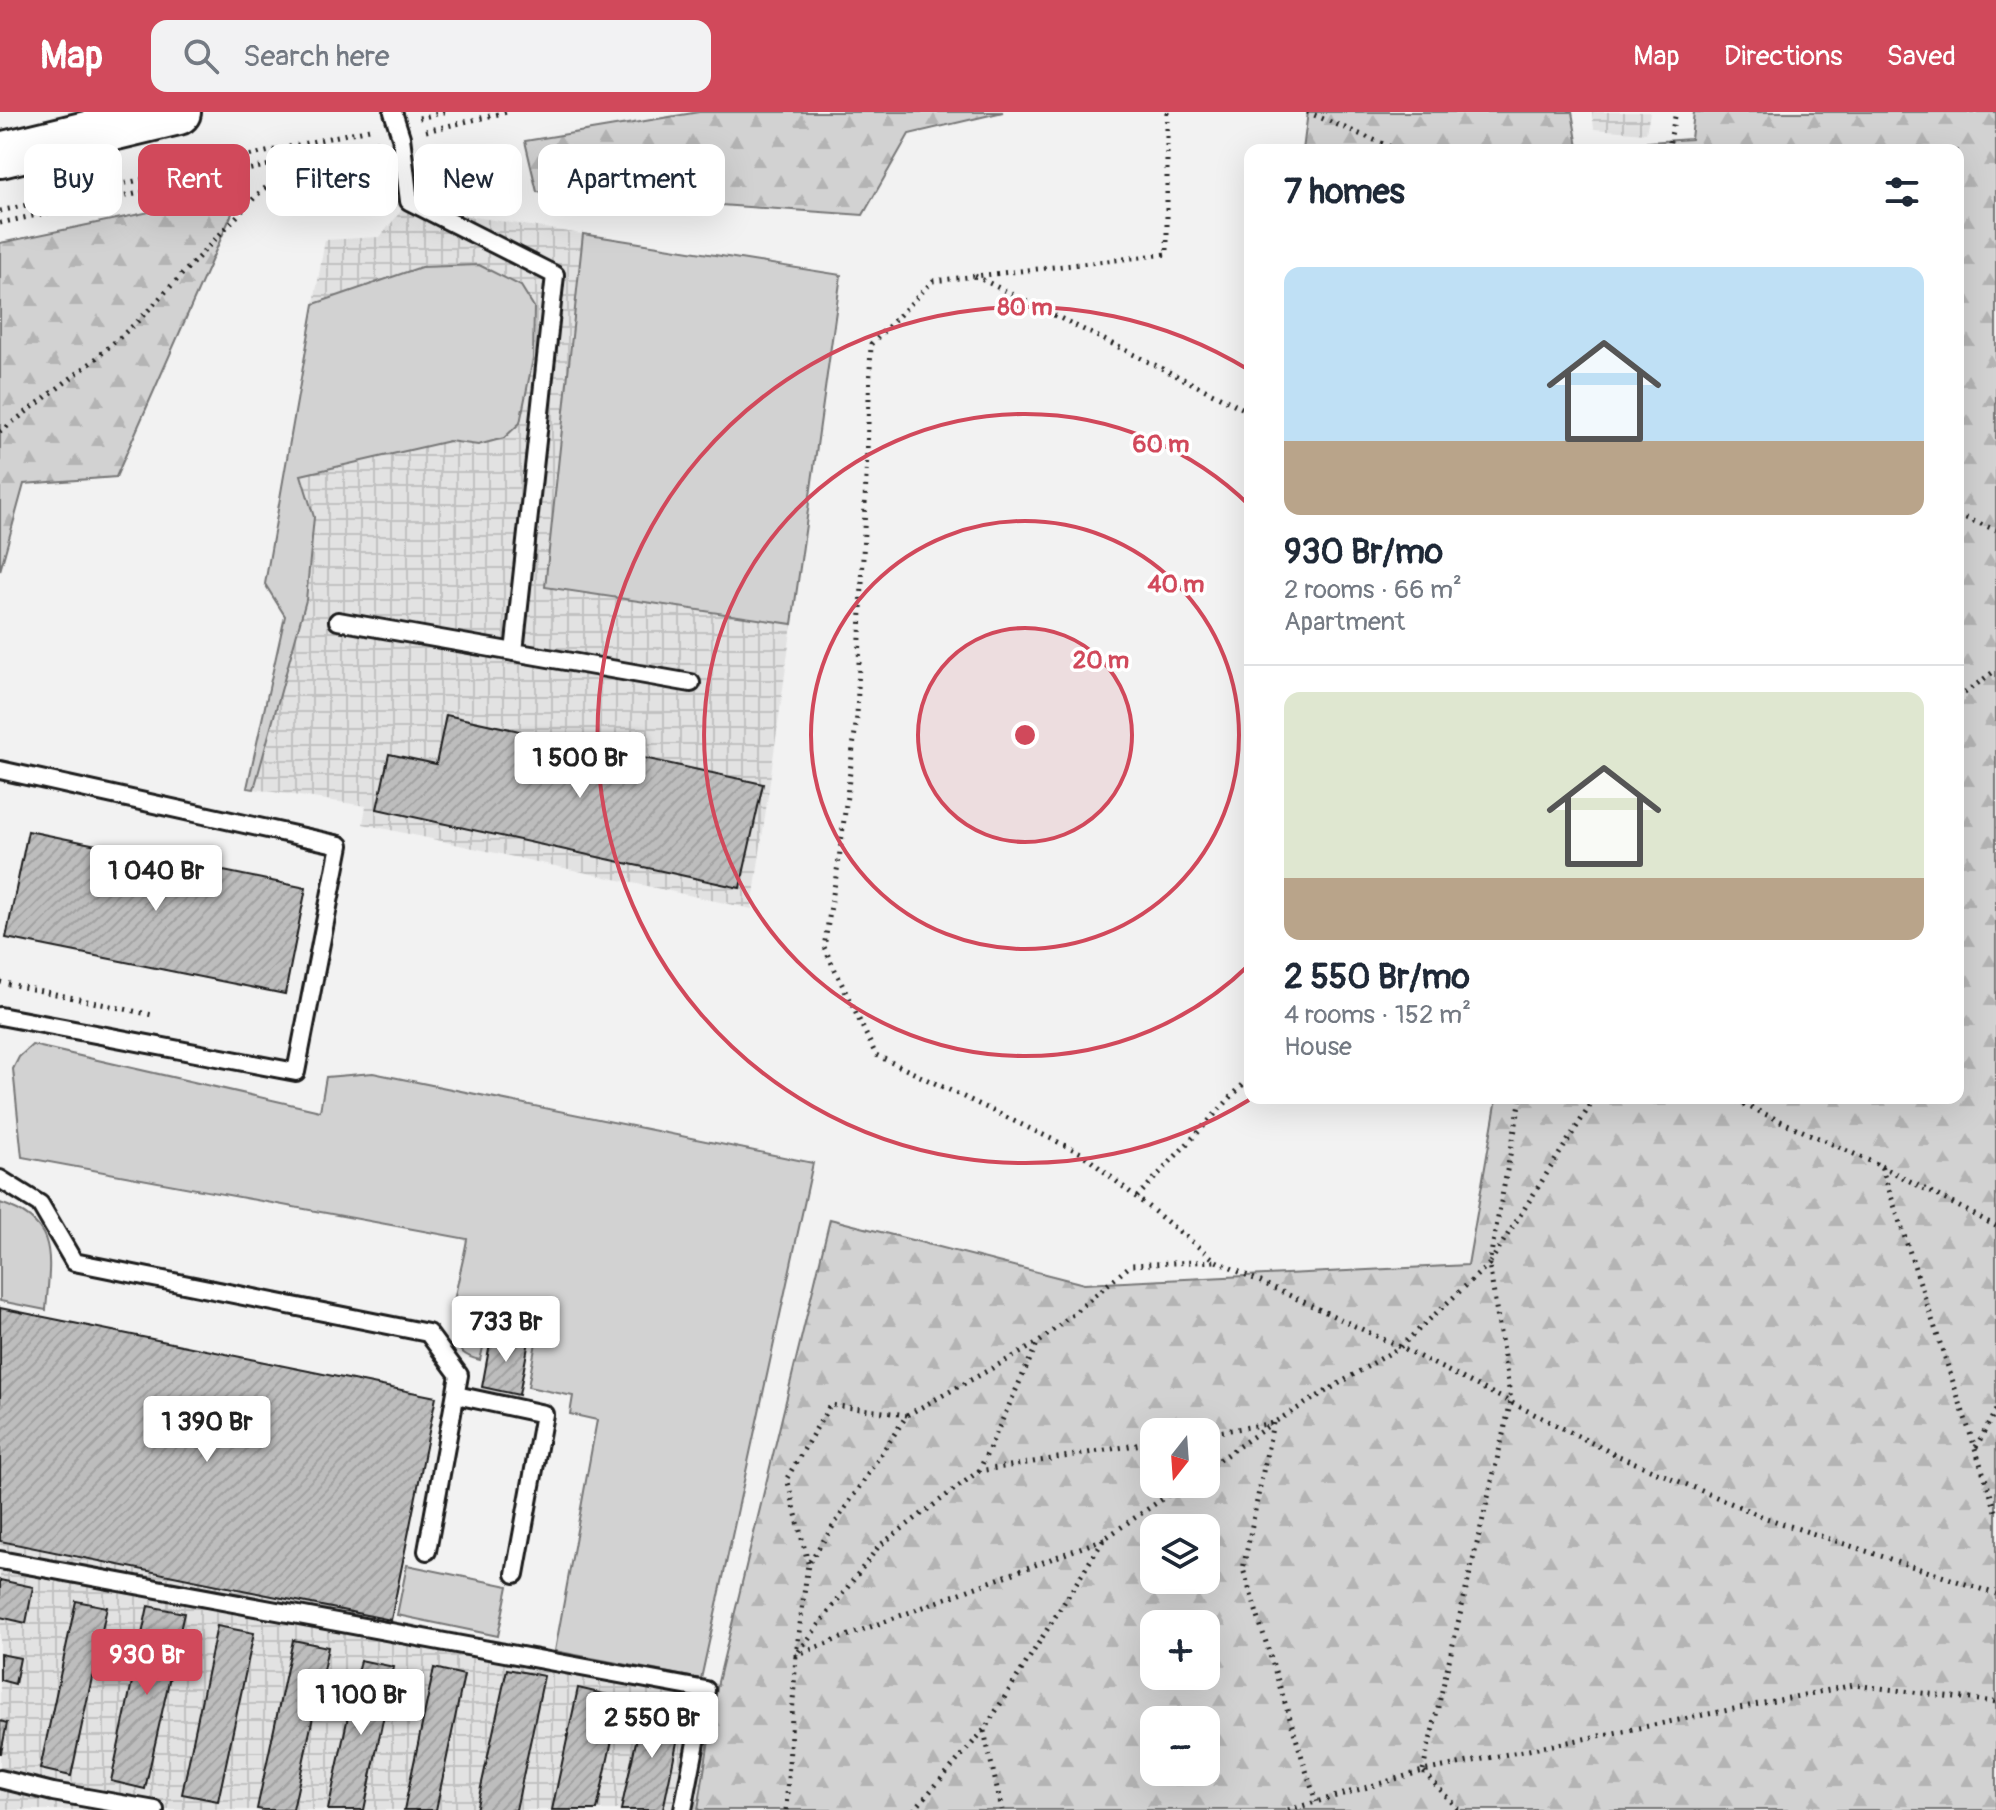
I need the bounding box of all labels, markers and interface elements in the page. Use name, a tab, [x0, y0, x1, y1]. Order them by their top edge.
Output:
search box	[151, 20, 711, 92]
text: Map	[40, 32, 103, 80]
icon: search	[179, 34, 223, 78]
text: Search here	[243, 38, 390, 75]
text: Map	[1633, 39, 1680, 74]
text: Directions	[1724, 39, 1843, 74]
text: Saved	[1887, 39, 1956, 74]
chip: Buy	[24, 144, 122, 216]
chip: Rent	[138, 144, 250, 216]
chip: Filters	[266, 144, 398, 216]
chip: New	[414, 144, 522, 216]
chip: Apartment	[538, 144, 725, 216]
icon: filters	[1880, 170, 1924, 214]
text: 7 homes	[1284, 171, 1405, 214]
text: 80 m	[997, 293, 1053, 322]
icon: home	[1532, 319, 1676, 463]
text: 60 m	[1133, 430, 1189, 459]
text: 930 Br/mo	[1284, 531, 1443, 574]
text: 40 m	[1148, 570, 1204, 599]
text: 2 rooms · 66 m²	[1284, 574, 1462, 606]
text: Apartment	[1284, 606, 1405, 638]
text: 20 m	[1073, 646, 1129, 675]
centre of rings	[1011, 721, 1039, 749]
pin: 1 500 Br	[497, 732, 663, 800]
text: 1 500 Br	[532, 742, 628, 774]
icon: home	[1532, 744, 1676, 888]
pin: 1 040 Br	[73, 845, 239, 913]
text: 1 040 Br	[108, 855, 204, 887]
text: 2 550 Br/mo	[1284, 956, 1470, 999]
text: 4 rooms · 152 m²	[1284, 999, 1471, 1031]
text: House	[1284, 1031, 1352, 1063]
pin: 733 Br	[441, 1296, 571, 1364]
text: 733 Br	[470, 1306, 542, 1338]
pin: 1 390 Br	[124, 1396, 290, 1464]
text: 1 390 Br	[161, 1406, 253, 1438]
north arrow	[1140, 1418, 1220, 1498]
map controls	[1140, 1418, 1220, 1786]
button: layers	[1140, 1514, 1220, 1594]
button: +	[1140, 1610, 1220, 1690]
pin: 930 Br	[82, 1629, 212, 1697]
text: 930 Br	[109, 1639, 185, 1671]
pin: 1 100 Br	[278, 1669, 444, 1737]
text: 1 100 Br	[315, 1679, 407, 1711]
pin: 2 550 Br	[569, 1692, 735, 1760]
text: 2 550 Br	[604, 1702, 700, 1734]
button: −	[1140, 1706, 1220, 1786]

